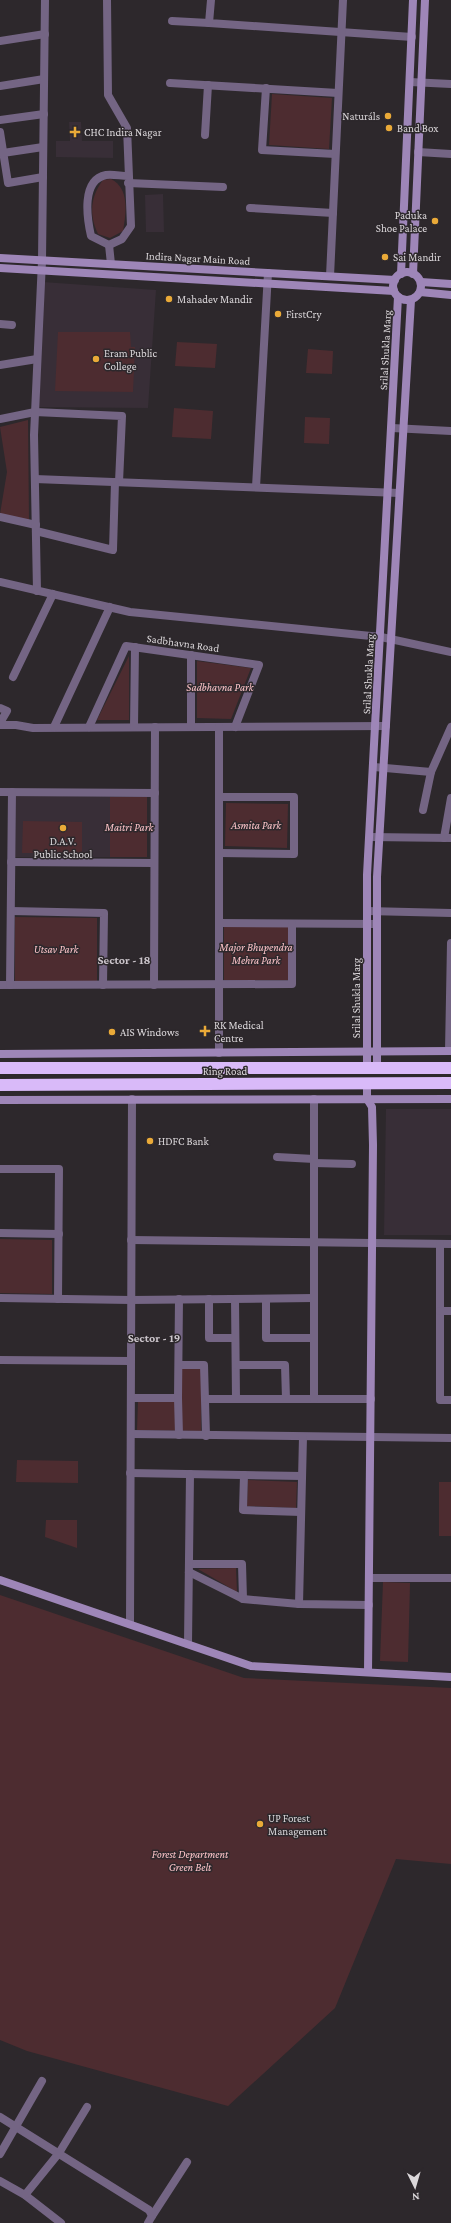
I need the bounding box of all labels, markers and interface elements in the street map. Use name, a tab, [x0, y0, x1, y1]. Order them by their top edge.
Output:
place label: Naturáls	[342, 110, 380, 122]
marker: Naturáls	[383, 111, 393, 121]
place label: Band Box	[397, 122, 438, 134]
marker: Band Box	[384, 123, 394, 133]
marker: CHC Indira Nagar	[69, 126, 81, 138]
place label: CHC Indira Nagar	[84, 126, 162, 139]
place label: Paduka Shoe Palace	[376, 209, 427, 234]
marker: Paduka Shoe Palace	[430, 216, 440, 226]
street label: Indira Nagar Main Road	[145, 249, 251, 268]
place label: Sai Mandir	[393, 251, 441, 263]
marker: Sai Mandir	[380, 252, 390, 262]
place label: Mahadev Mandir	[177, 293, 253, 305]
marker: Mahadev Mandir	[164, 294, 174, 304]
place label: FirstCry	[286, 308, 322, 321]
marker: FirstCry	[273, 309, 283, 319]
street label: Srilal Shukla Marg	[377, 309, 394, 390]
place label: Eram Public College	[104, 347, 157, 373]
marker: Eram Public College	[91, 354, 101, 364]
street label: Sadbhavna Road	[146, 632, 220, 654]
street label: Srilal Shukla Marg	[360, 633, 377, 714]
park label: Sadbhavna Park	[186, 681, 255, 693]
park label: Asmita Park	[230, 819, 282, 831]
park label: Maitri Park	[104, 821, 154, 833]
marker: D.A.V. Public School	[58, 823, 68, 833]
place label: D.A.V. Public School	[34, 835, 92, 860]
park label: Major Bhupendra Mehra Park	[218, 941, 293, 966]
park label: Utsav Park	[34, 943, 79, 955]
district label: Sector - 18	[98, 953, 150, 967]
street label: Srilal Shukla Marg	[350, 957, 363, 1038]
place label: RK Medical Centre	[214, 1019, 264, 1044]
marker: RK Medical Centre	[199, 1025, 211, 1037]
place label: AIS Windows	[120, 1026, 179, 1038]
marker: AIS Windows	[107, 1027, 117, 1037]
street label: Ring Road	[203, 1065, 247, 1078]
place label: HDFC Bank	[158, 1135, 209, 1147]
marker: HDFC Bank	[145, 1136, 155, 1146]
district label: Sector - 19	[128, 1331, 180, 1345]
place label: UP Forest Management	[268, 1812, 327, 1838]
marker: UP Forest Management	[255, 1819, 265, 1829]
park label: Forest Department Green Belt	[152, 1848, 229, 1873]
north arrow	[395, 2167, 435, 2207]
text: N	[411, 2191, 420, 2203]

